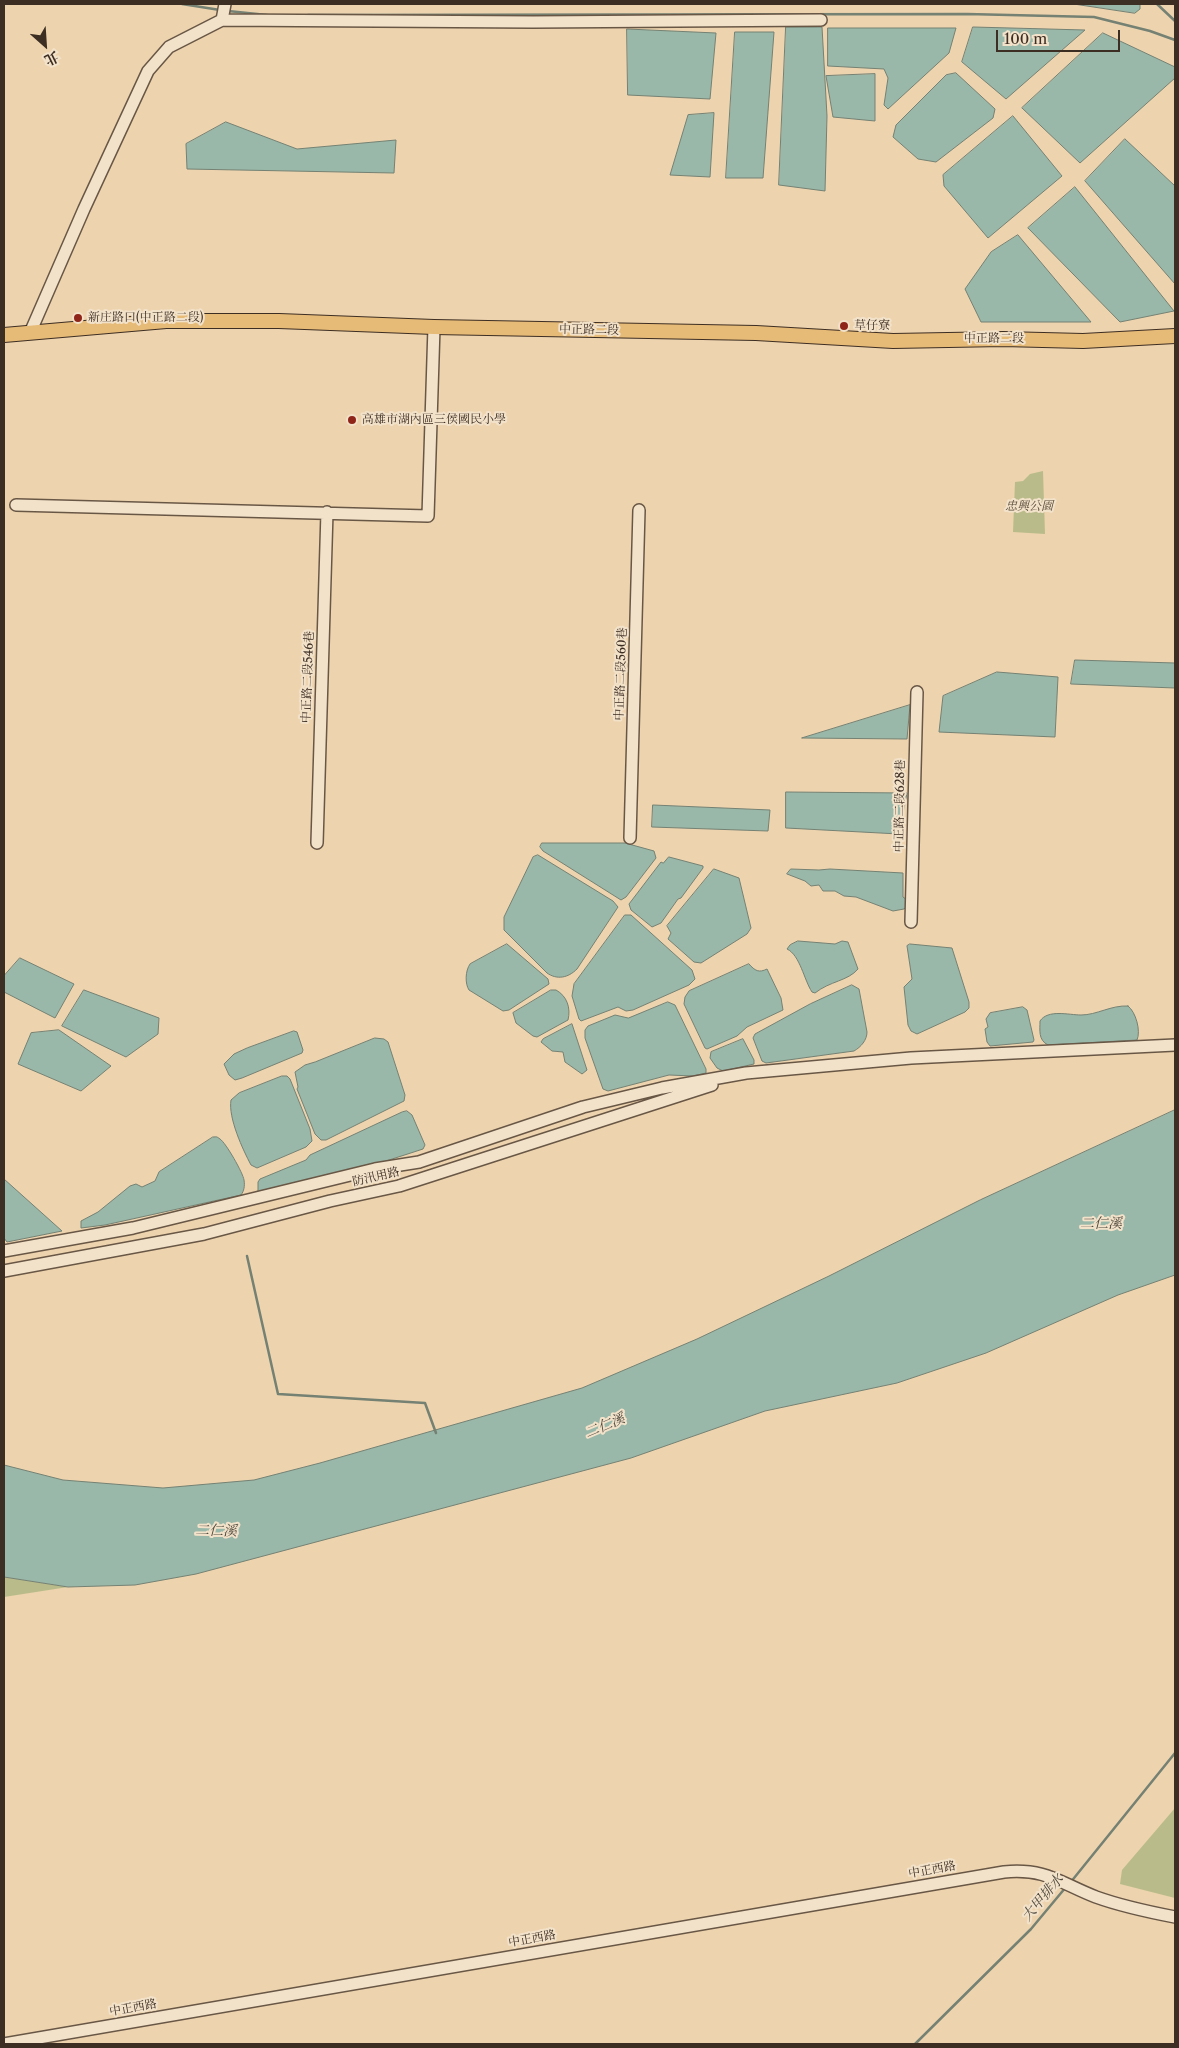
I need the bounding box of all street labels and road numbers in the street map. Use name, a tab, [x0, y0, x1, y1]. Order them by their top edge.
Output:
street label: 中正路二段	[559, 322, 619, 338]
street label: 中正路二段	[964, 332, 1024, 346]
street label: 中正路二段560巷	[612, 627, 630, 721]
street label: 中正路二段546巷	[299, 631, 317, 723]
street label: 中正路二段628巷	[892, 759, 908, 853]
street label: 防汛用路	[351, 1165, 401, 1189]
street label: 中正西路	[907, 1859, 957, 1881]
street label: 中正西路	[507, 1928, 557, 1950]
street label: 中正西路	[108, 1997, 158, 2019]

